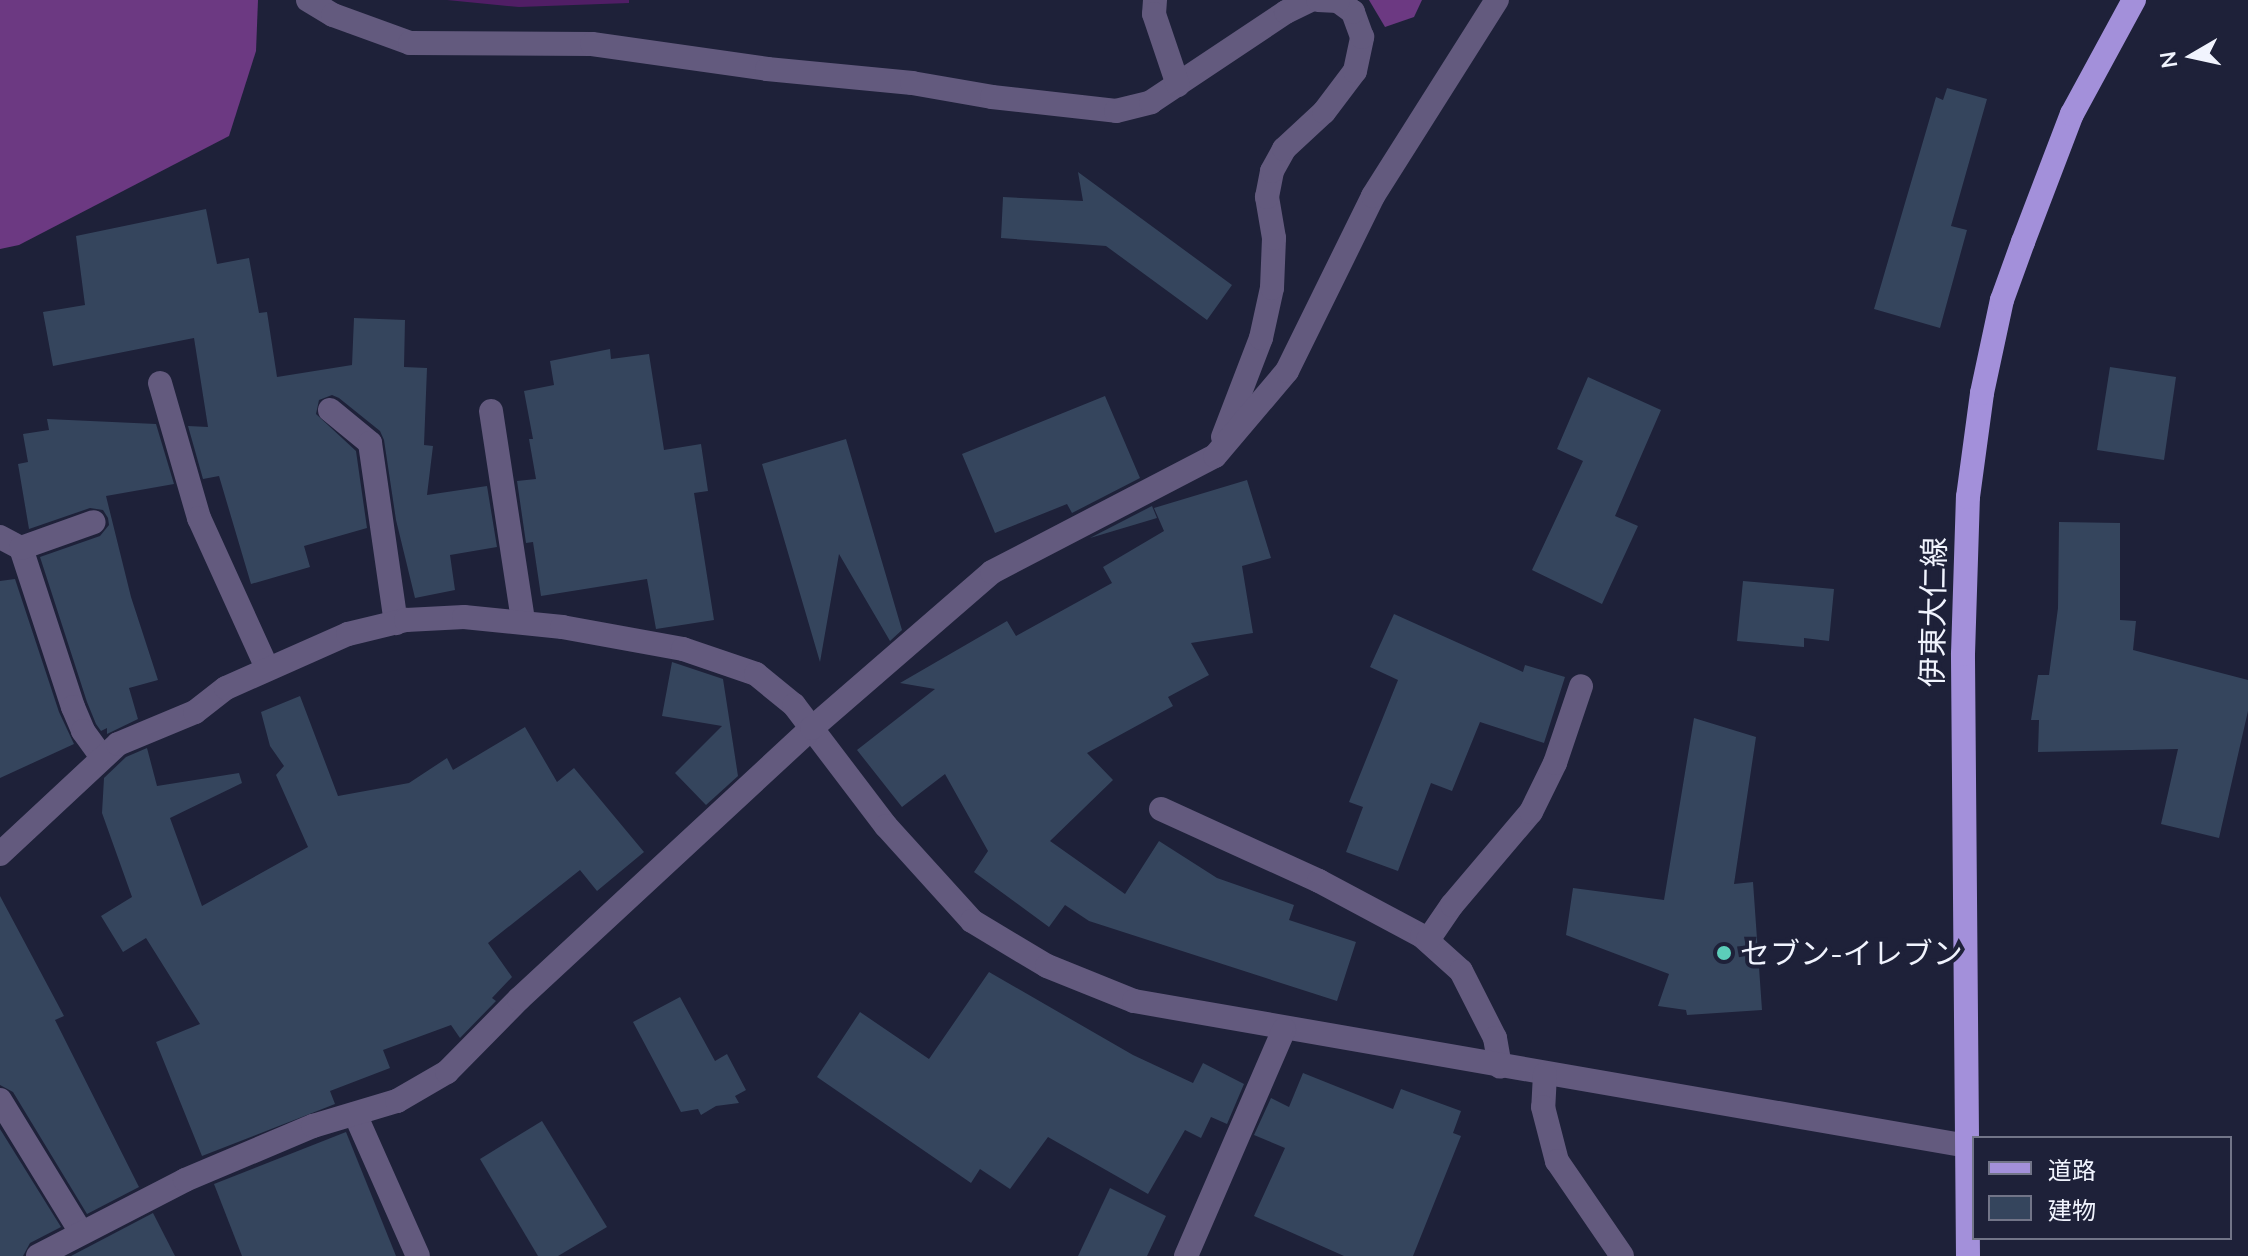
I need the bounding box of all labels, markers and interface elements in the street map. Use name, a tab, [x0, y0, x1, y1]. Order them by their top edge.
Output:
north arrow	[2152, 16, 2232, 96]
text: N	[2153, 49, 2183, 70]
street label: 伊東大仁線	[1914, 537, 1952, 687]
place label: セブン-イレブン	[1740, 935, 1963, 971]
marker: セブン-イレブン	[1715, 944, 1733, 962]
legend	[1972, 1136, 2232, 1240]
text: 道路	[2048, 1155, 2096, 1185]
text: 建物	[2048, 1195, 2096, 1225]

